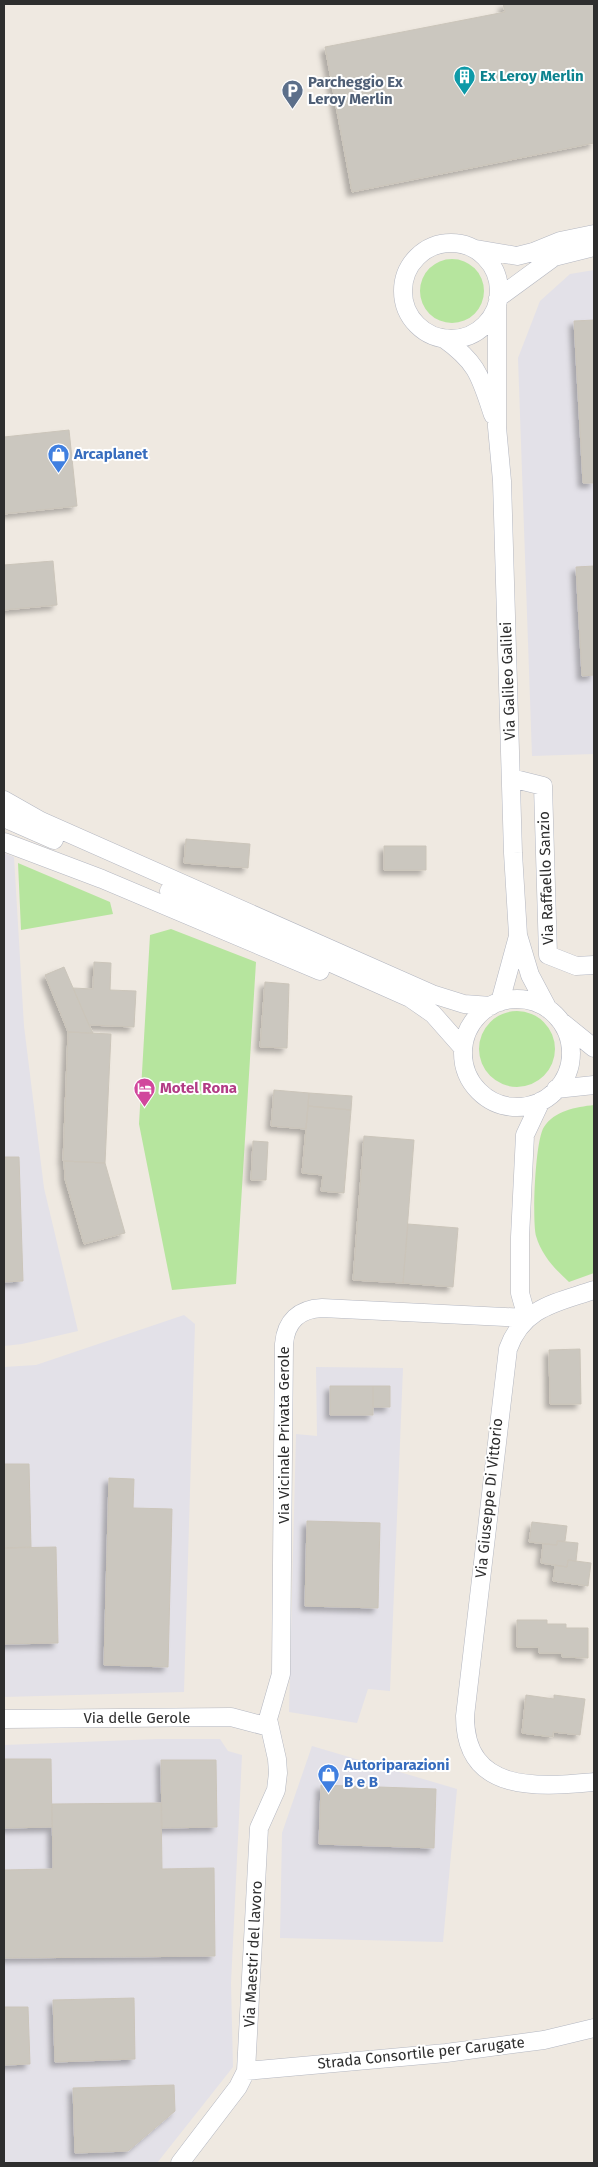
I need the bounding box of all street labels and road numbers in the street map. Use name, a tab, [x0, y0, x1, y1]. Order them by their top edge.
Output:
street label: Via Galileo Galilei	[497, 621, 519, 741]
street label: Via Raffaello Sanzio	[535, 811, 557, 945]
street label: Via Vicinale Privata Gerole	[275, 1346, 293, 1524]
street label: Via Giuseppe Di Vittorio	[472, 1417, 506, 1579]
street label: Via delle Gerole	[84, 1709, 190, 1727]
street label: Via Maestri del lavoro	[240, 1880, 266, 2028]
street label: Strada Consortile per Carugate	[316, 2033, 526, 2073]

